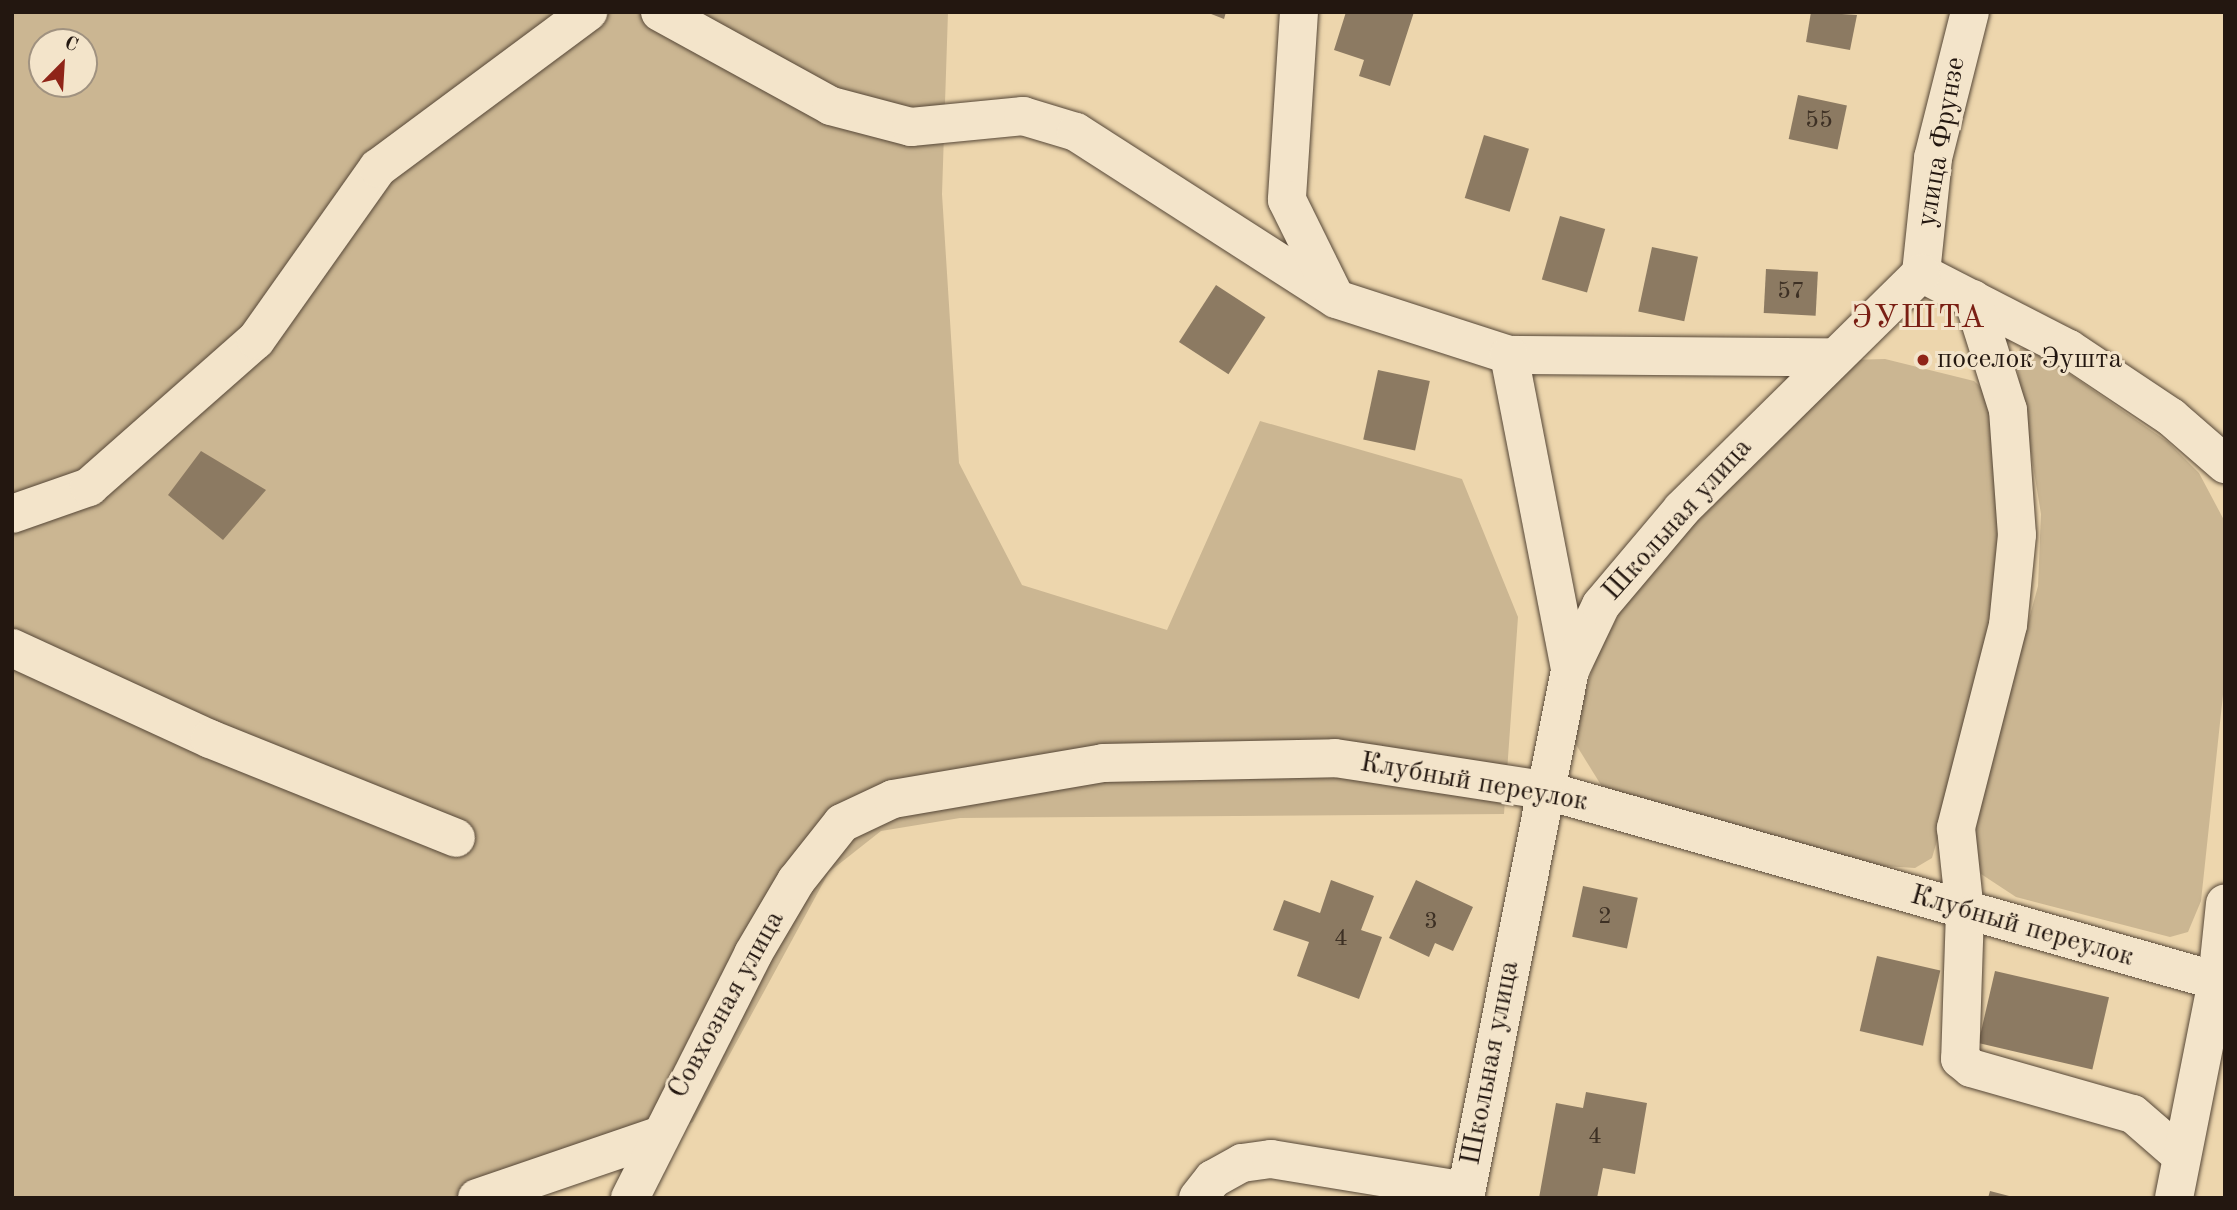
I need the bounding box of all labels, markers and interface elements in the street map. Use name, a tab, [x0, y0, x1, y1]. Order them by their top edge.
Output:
north arrow	[28, 28, 98, 98]
text: С	[61, 34, 81, 56]
street label: улица Фрунзе	[1911, 54, 1973, 230]
house number: 55	[1805, 108, 1833, 136]
house number: 57	[1777, 279, 1805, 307]
district label: ЭУШТА	[1852, 300, 1986, 338]
place label: поселок Эушта	[1937, 343, 2122, 377]
marker: поселок Эушта	[1915, 352, 1931, 368]
street label: Школьная улица	[1596, 432, 1760, 608]
street label: Клубный переулок	[1357, 746, 1591, 820]
street label: Клубный переулок	[1906, 879, 2138, 975]
house number: 2	[1598, 904, 1612, 932]
street label: Совхозная улица	[662, 905, 792, 1105]
house number: 3	[1424, 909, 1438, 937]
house number: 4	[1334, 926, 1348, 954]
street label: Школьная улица	[1455, 958, 1527, 1168]
house number: 4	[1588, 1124, 1602, 1152]

